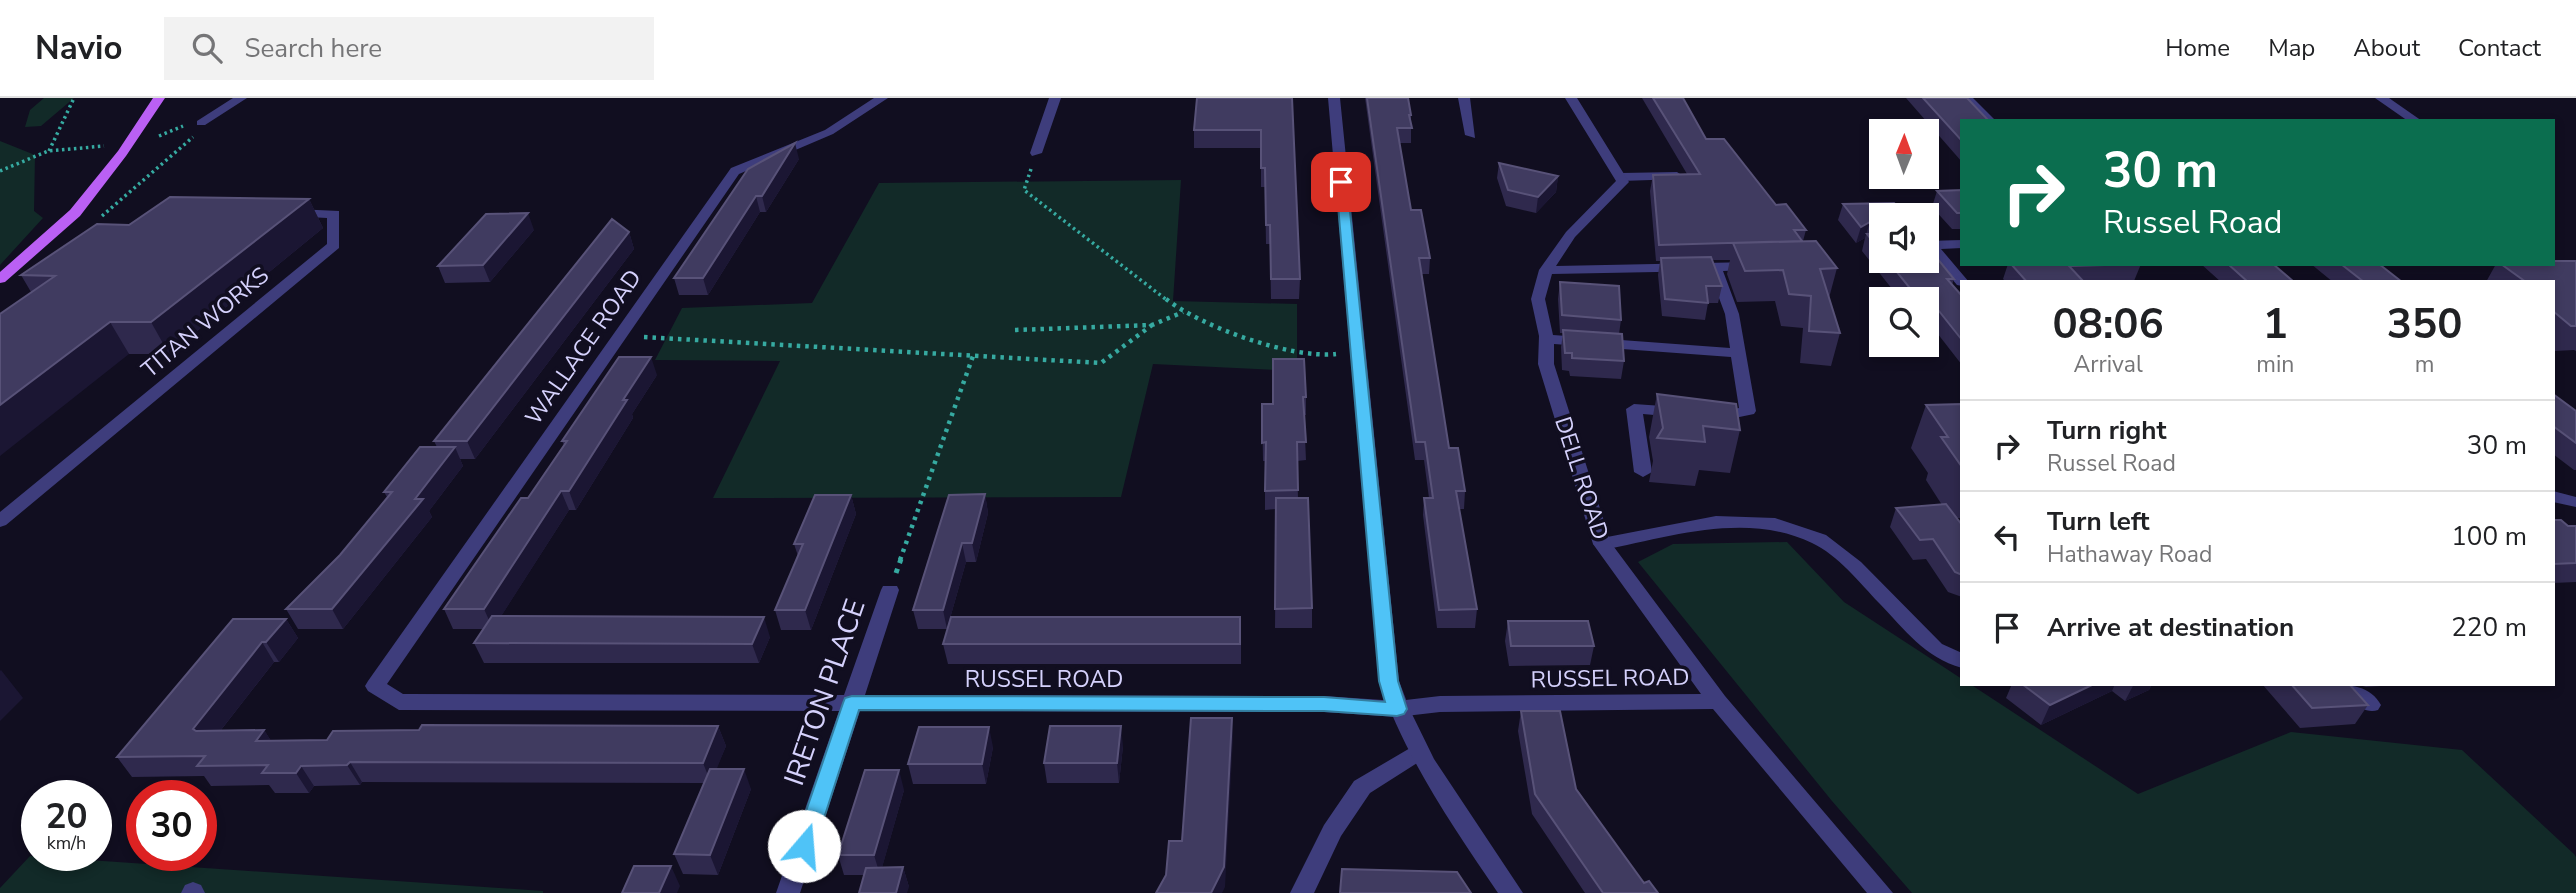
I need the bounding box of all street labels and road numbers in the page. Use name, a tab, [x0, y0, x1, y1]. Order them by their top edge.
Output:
street label: TITAN WORKS	[135, 260, 276, 385]
street label: WALLACE ROAD	[518, 263, 649, 431]
street label: DELL ROAD	[1547, 413, 1616, 544]
street label: IRETON PLACE	[775, 594, 875, 790]
street label: RUSSEL ROAD	[1530, 662, 1690, 695]
street label: RUSSEL ROAD	[965, 664, 1123, 695]

